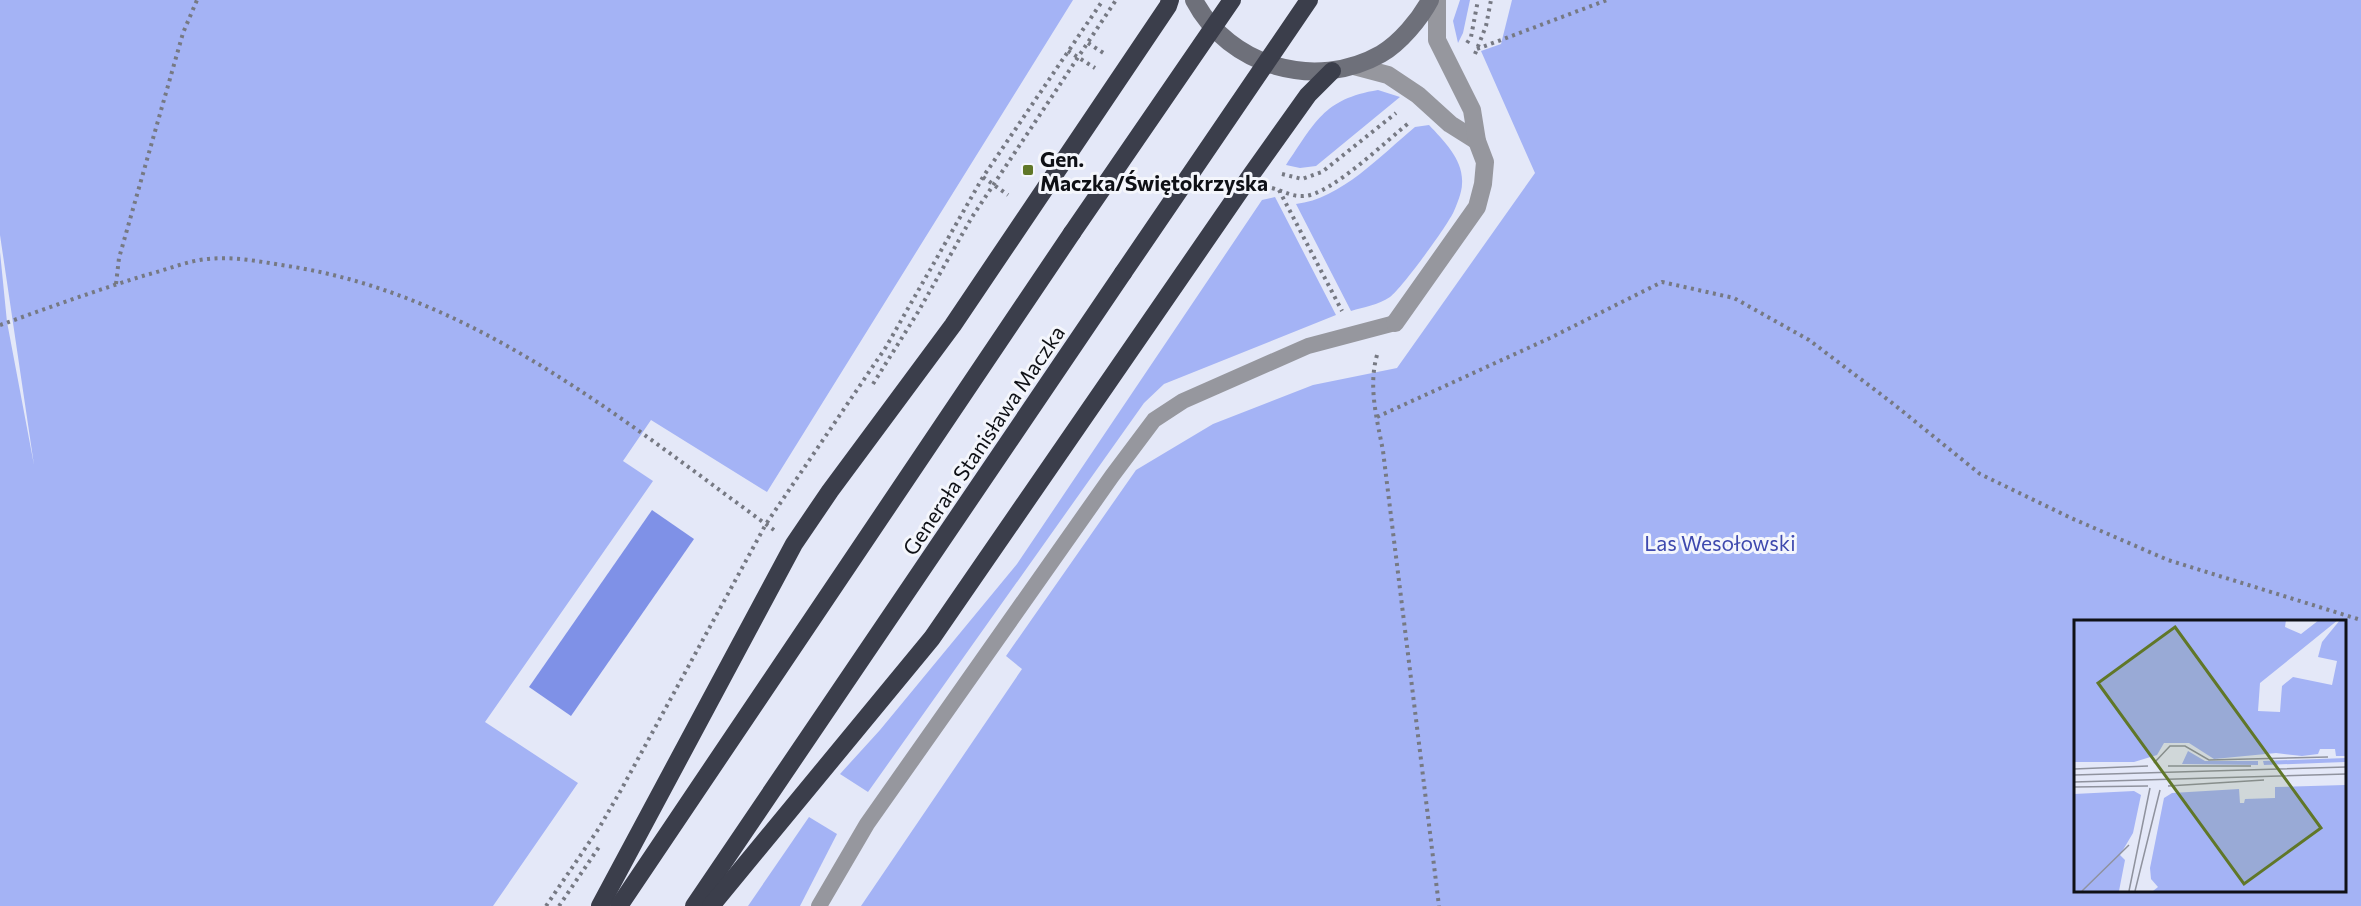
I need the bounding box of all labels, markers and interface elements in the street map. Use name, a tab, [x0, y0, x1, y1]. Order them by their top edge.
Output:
place label: Gen. Maczka/Świętokrzyska	[1040, 146, 1268, 195]
marker: Gen. Maczka/Świętokrzyska	[1021, 163, 1035, 177]
street label: Generała Stanisława Maczka	[897, 320, 1069, 560]
park label: Las Wesołowski	[1644, 530, 1796, 555]
inset map	[2074, 620, 2346, 891]

